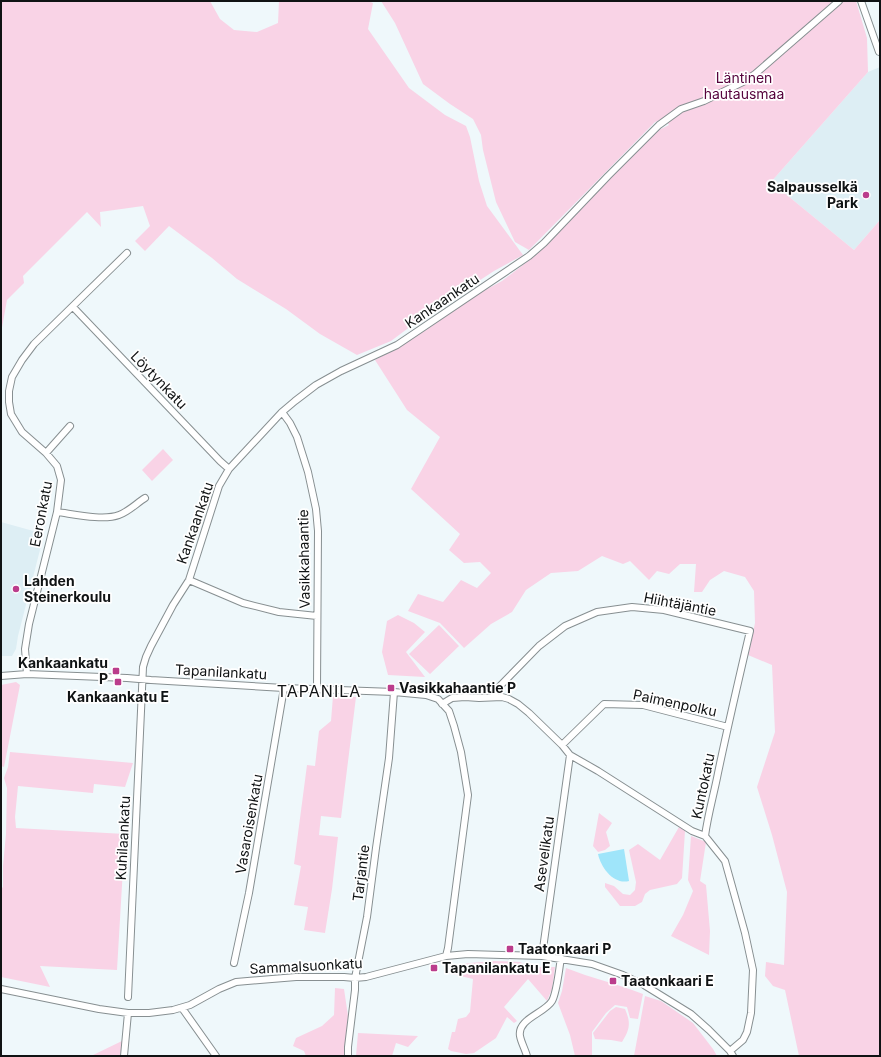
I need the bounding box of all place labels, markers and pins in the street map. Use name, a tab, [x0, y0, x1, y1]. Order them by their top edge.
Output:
place label: Salpausselkä Park	[767, 178, 859, 211]
marker: Salpausselkä Park	[861, 190, 871, 200]
place label: Lahden Steinerkoulu	[24, 572, 111, 605]
marker: Lahden Steinerkoulu	[11, 584, 21, 594]
place label: Kankaankatu P	[18, 654, 108, 687]
marker: Kankaankatu P	[111, 666, 121, 676]
marker: Kankaankatu E	[113, 677, 123, 687]
place label: Vasikkahaantie P	[399, 679, 516, 696]
marker: Vasikkahaantie P	[386, 683, 396, 693]
place label: Kankaankatu E	[67, 688, 169, 705]
place label: Taatonkaari P	[518, 940, 611, 957]
marker: Taatonkaari P	[505, 944, 515, 954]
place label: Tapanilankatu E	[442, 959, 551, 976]
marker: Tapanilankatu E	[429, 963, 439, 973]
place label: Taatonkaari E	[621, 972, 714, 989]
marker: Taatonkaari E	[608, 976, 618, 986]

